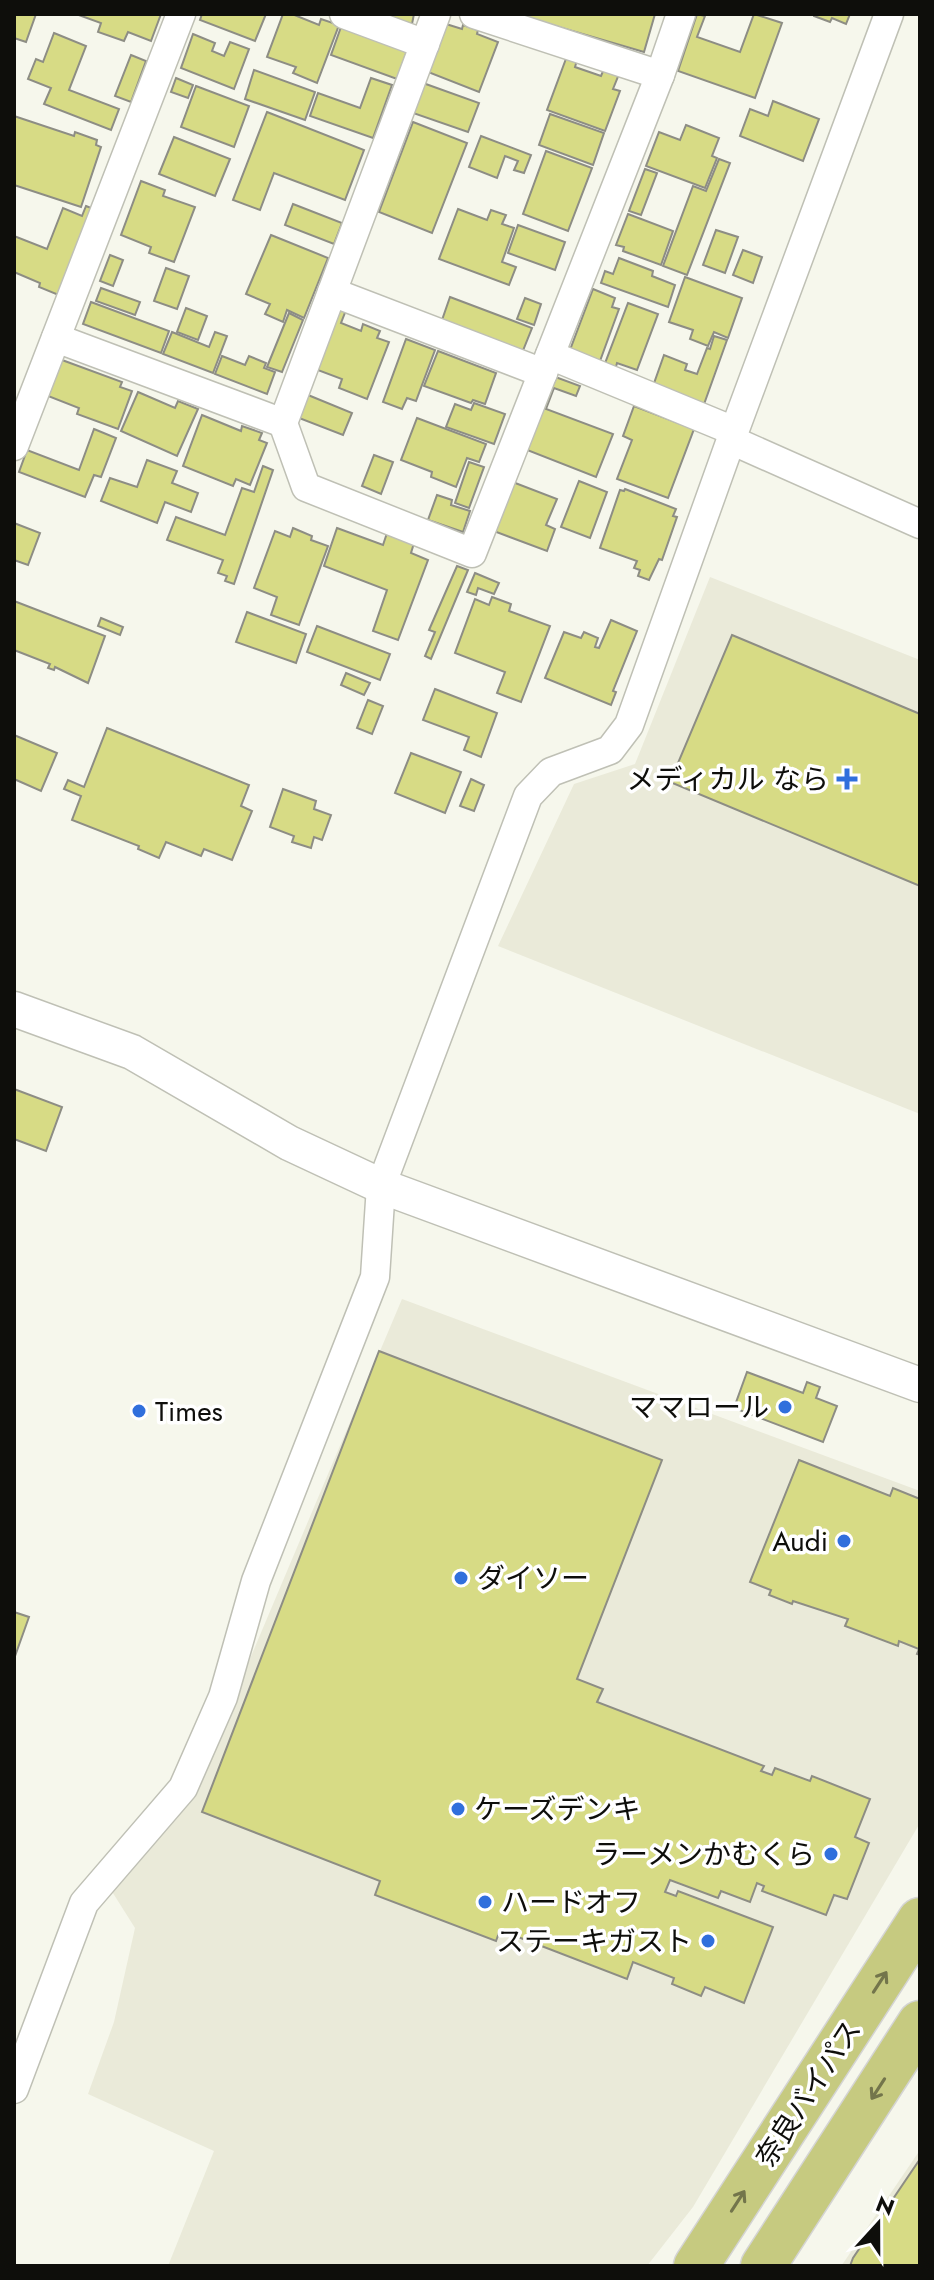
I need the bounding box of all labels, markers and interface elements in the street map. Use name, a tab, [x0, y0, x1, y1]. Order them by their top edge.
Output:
place label: メディカル なら	[627, 759, 829, 800]
marker: メディカル なら	[836, 768, 858, 790]
place label: ママロール	[629, 1387, 769, 1428]
place label: Times	[155, 1391, 223, 1432]
marker: ママロール	[776, 1398, 794, 1416]
marker: Times	[130, 1402, 148, 1420]
place label: Audi	[772, 1521, 828, 1562]
marker: Audi	[835, 1532, 853, 1550]
place label: ダイソー	[477, 1558, 589, 1599]
marker: ダイソー	[452, 1569, 470, 1587]
place label: ケーズデンキ	[474, 1789, 641, 1830]
marker: ケーズデンキ	[449, 1800, 467, 1818]
place label: ラーメンかむくら	[592, 1834, 815, 1875]
marker: ラーメンかむくら	[822, 1845, 840, 1863]
place label: ハードオフ	[501, 1882, 641, 1923]
marker: ハードオフ	[476, 1893, 494, 1911]
place label: ステーキガスト	[496, 1921, 692, 1962]
marker: ステーキガスト	[699, 1932, 717, 1950]
one-way arrow	[871, 1972, 888, 1994]
street label: 奈良バイパス	[746, 2012, 871, 2175]
one-way arrow	[869, 2077, 885, 2100]
north arrow	[838, 2184, 918, 2264]
text: N	[871, 2187, 899, 2223]
one-way arrow	[730, 2190, 746, 2212]

